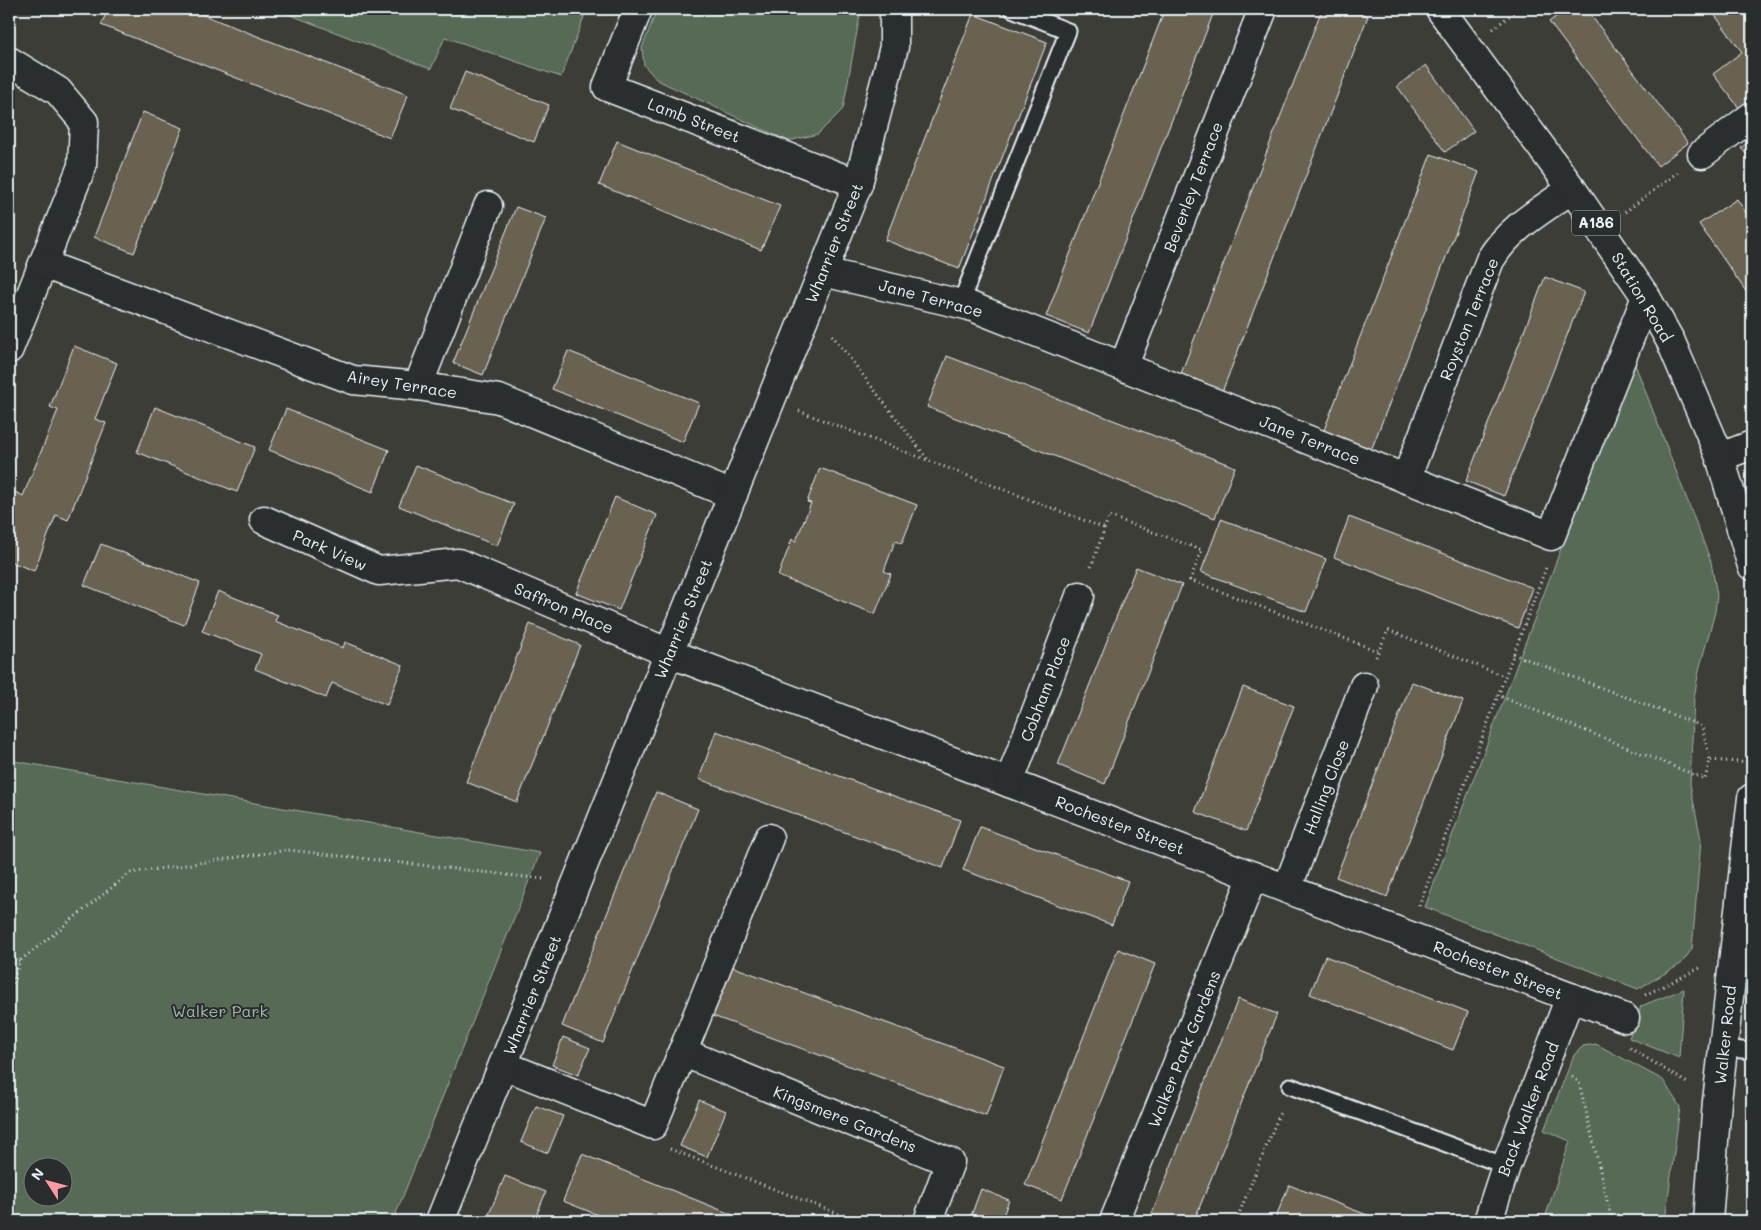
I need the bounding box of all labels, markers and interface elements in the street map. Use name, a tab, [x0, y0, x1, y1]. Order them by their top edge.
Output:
street label: Lamb Street	[645, 92, 743, 147]
street label: Beverley Terrace	[1158, 119, 1227, 255]
street label: Wharrier Street	[800, 180, 867, 306]
road number: A186	[1572, 210, 1620, 236]
street label: Station Road	[1607, 248, 1678, 346]
street label: Royston Terrace	[1434, 254, 1503, 383]
street label: Jane Terrace	[877, 274, 985, 321]
street label: Airey Terrace	[345, 364, 459, 403]
street label: Jane Terrace	[1257, 410, 1364, 469]
street label: Park View	[290, 524, 371, 575]
street label: Wharrier Street	[649, 556, 716, 682]
street label: Saffron Place	[511, 577, 617, 638]
street label: Cobham Place	[1015, 633, 1074, 744]
street label: Halling Close	[1298, 736, 1353, 837]
street label: Rochester Street	[1053, 790, 1188, 859]
street label: Wharrier Street	[498, 932, 565, 1058]
street label: Rochester Street	[1431, 935, 1566, 1004]
street label: Walker Park Gardens	[1142, 967, 1225, 1130]
street label: Walker Road	[1709, 984, 1740, 1085]
park label: Walker Park	[172, 1000, 268, 1021]
street label: Back Walker Road	[1492, 1039, 1563, 1179]
street label: Kingsmere Gardens	[770, 1080, 920, 1157]
north arrow	[22, 1158, 72, 1208]
text: N	[26, 1164, 48, 1184]

